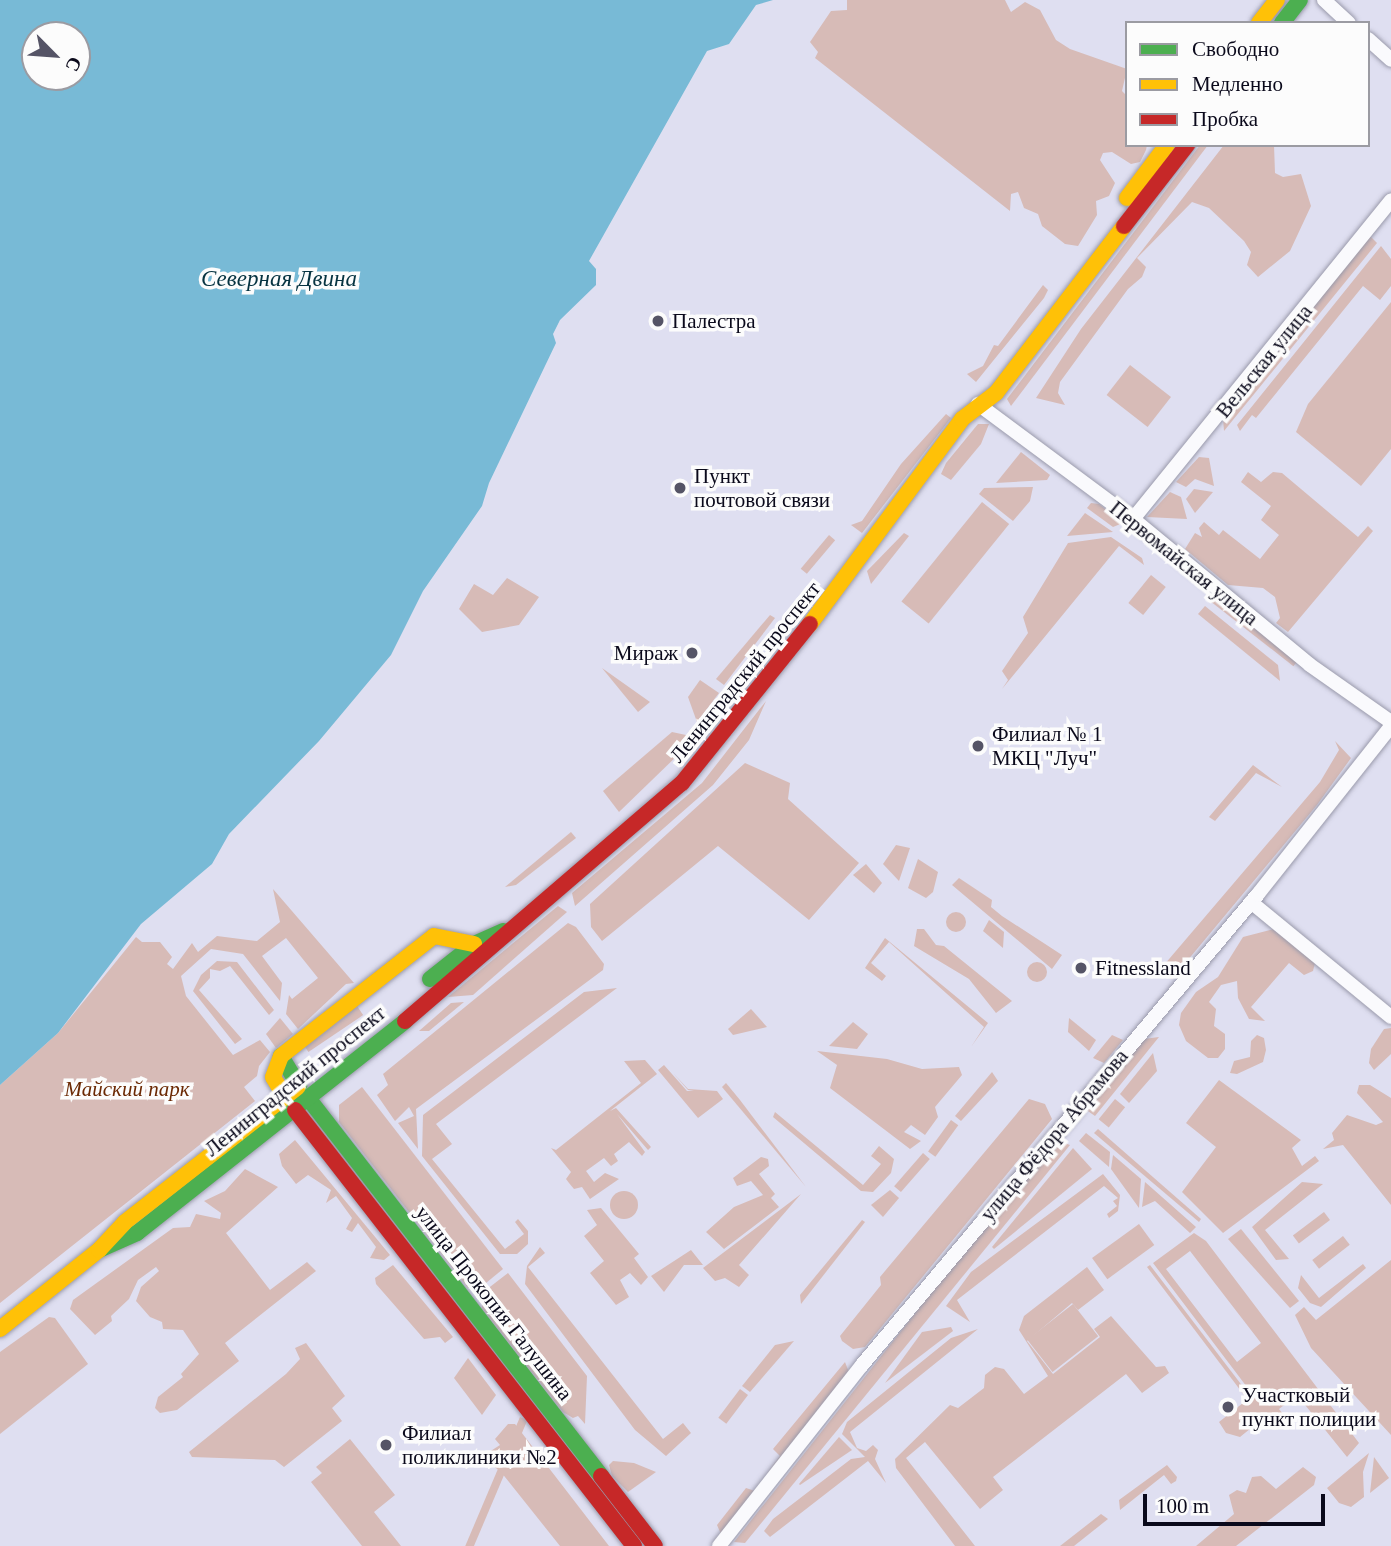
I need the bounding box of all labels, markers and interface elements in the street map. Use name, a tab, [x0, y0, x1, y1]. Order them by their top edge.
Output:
north arrow	[21, 21, 91, 91]
legend	[1125, 21, 1370, 147]
text: Свободно	[1192, 37, 1279, 61]
text: С	[61, 54, 86, 75]
text: Медленно	[1192, 72, 1283, 96]
text: Пробка	[1192, 107, 1258, 131]
water label: Северная Двина	[201, 265, 357, 293]
street label: Вельская улица	[1211, 299, 1317, 423]
place label: Палестра	[672, 308, 756, 334]
marker: Палестра	[650, 313, 666, 329]
place label: Пункт почтовой связи	[694, 463, 830, 513]
marker: Пункт почтовой связи	[672, 480, 688, 496]
street label: Первомайская улица	[1105, 495, 1263, 631]
street label: Ленинградский проспект	[664, 577, 826, 767]
place label: Мираж	[614, 640, 678, 666]
marker: Мираж	[684, 645, 700, 661]
place label: Филиал № 1 МКЦ "Луч"	[992, 721, 1103, 771]
marker: Филиал № 1 МКЦ "Луч"	[970, 738, 986, 754]
place label: Fitnessland	[1095, 955, 1191, 981]
marker: Fitnessland	[1073, 960, 1089, 976]
street label: Ленинградский проспект	[200, 1000, 390, 1162]
street label: улица Фёдора Абрамова	[975, 1044, 1133, 1226]
park label: Майский парк	[65, 1076, 189, 1102]
street label: улица Прокопия Галушина	[410, 1201, 578, 1405]
place label: Участковый пункт полиции	[1242, 1382, 1376, 1432]
marker: Участковый пункт полиции	[1220, 1399, 1236, 1415]
place label: Филиал поликлиники №2	[402, 1420, 557, 1470]
marker: Филиал поликлиники №2	[376, 1435, 396, 1455]
scale bar	[1146, 1480, 1328, 1524]
text: 100 m	[1156, 1494, 1209, 1518]

